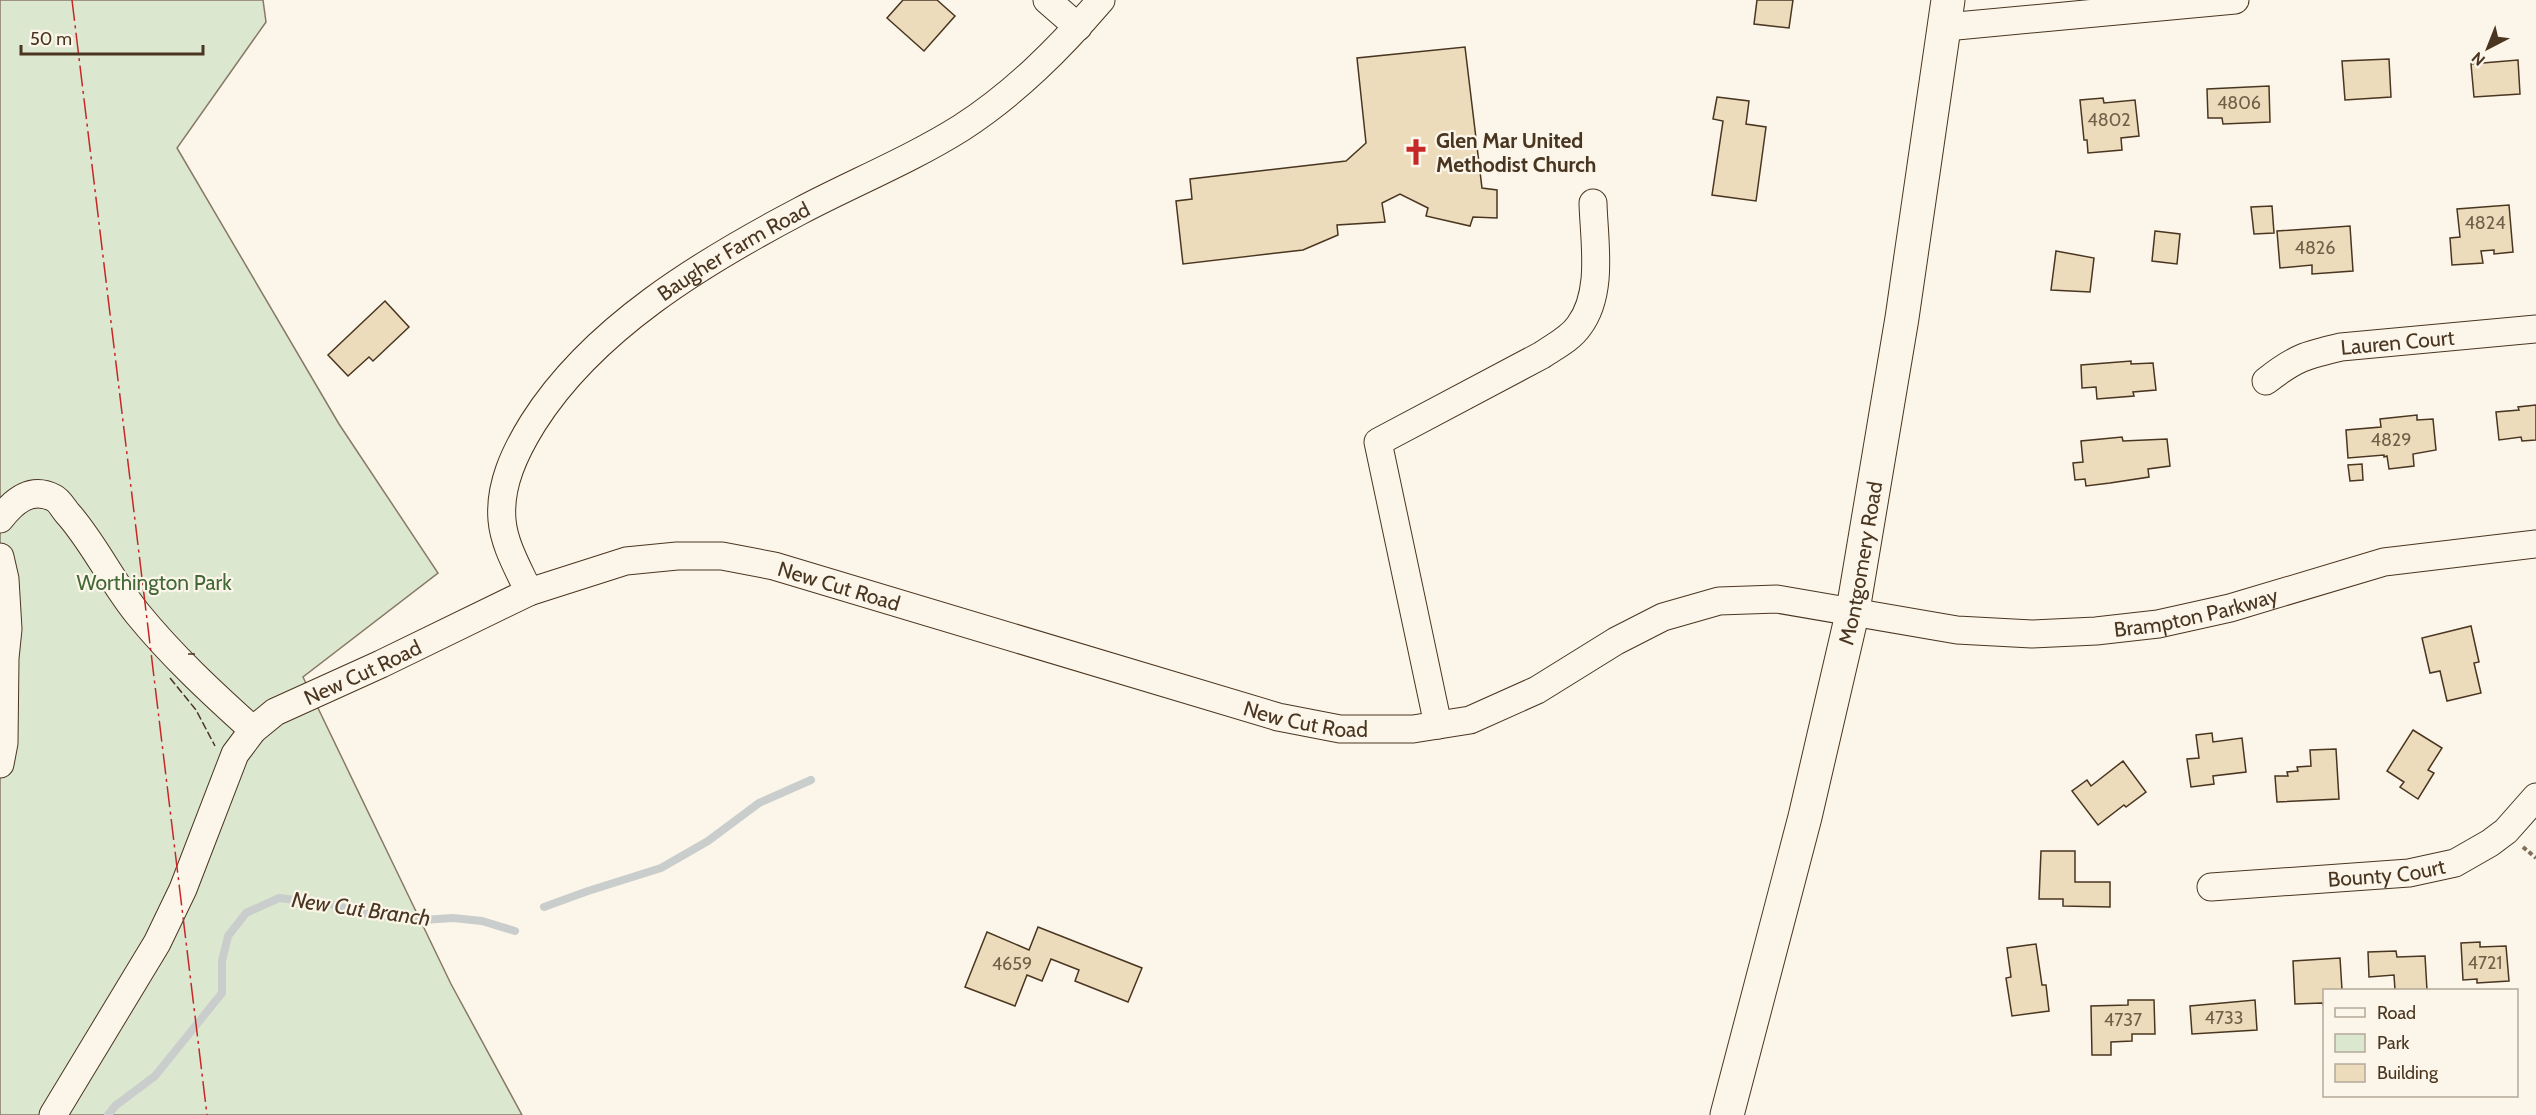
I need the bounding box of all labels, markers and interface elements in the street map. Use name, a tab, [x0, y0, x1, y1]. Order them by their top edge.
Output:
scale bar	[21, 18, 202, 56]
north arrow	[2458, 18, 2518, 78]
text: 50 m	[30, 28, 72, 50]
text: N	[2468, 48, 2489, 70]
house number: 4806	[2217, 92, 2261, 114]
house number: 4802	[2087, 109, 2131, 131]
place label: Glen Mar United Methodist Church	[1436, 128, 1596, 177]
church icon: Glen Mar United Methodist Church	[1401, 137, 1431, 167]
street label: Baugher Farm Road	[652, 196, 814, 306]
house number: 4824	[2464, 212, 2506, 234]
house number: 4826	[2295, 237, 2335, 259]
street label: Lauren Court	[2339, 324, 2455, 359]
house number: 4829	[2371, 429, 2411, 451]
street label: Montgomery Road	[1833, 479, 1887, 647]
street label: New Cut Road	[775, 555, 903, 616]
park label: Worthington Park	[76, 570, 232, 595]
street label: Brampton Parkway	[2113, 582, 2281, 641]
street label: New Cut Road	[300, 634, 425, 710]
street label: New Cut Road	[1241, 695, 1368, 742]
street label: Bounty Court	[2327, 853, 2447, 891]
water label: New Cut Branch	[290, 886, 432, 932]
house number: 4721	[2468, 952, 2502, 974]
house number: 4659	[992, 953, 1032, 975]
legend	[2323, 989, 2518, 1097]
text: Road	[2377, 1002, 2416, 1024]
house number: 4733	[2205, 1007, 2243, 1029]
house number: 4737	[2104, 1009, 2142, 1031]
text: Park	[2377, 1032, 2410, 1054]
text: Building	[2377, 1062, 2439, 1084]

